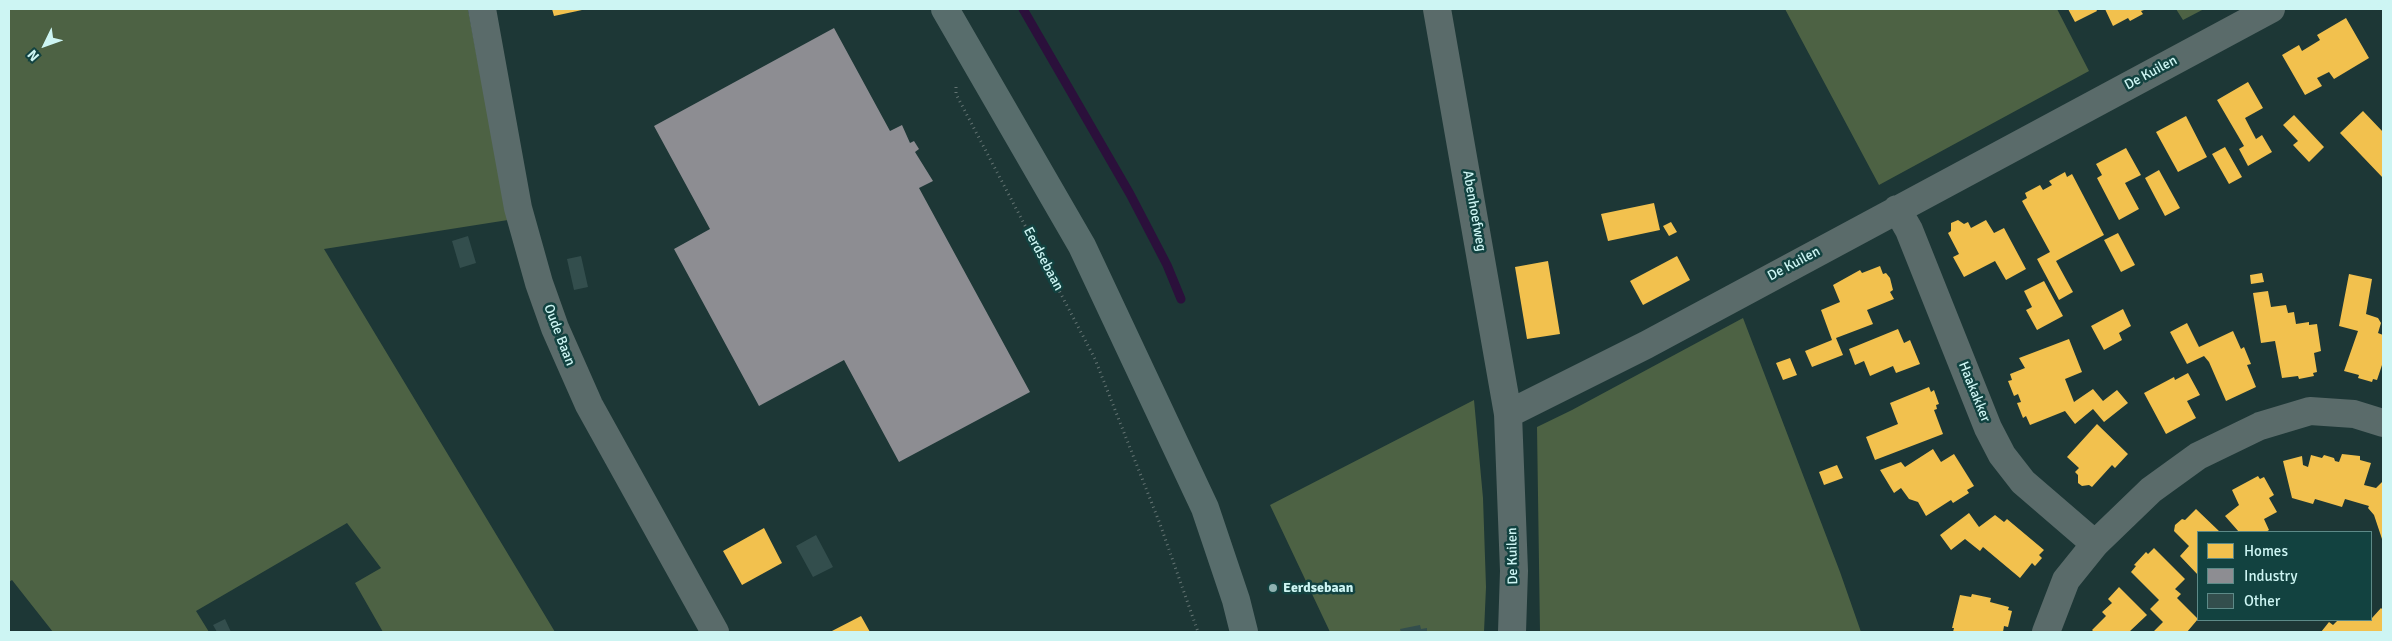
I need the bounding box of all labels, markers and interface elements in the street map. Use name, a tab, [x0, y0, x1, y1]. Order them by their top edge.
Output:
north arrow	[20, 20, 70, 70]
text: N	[24, 46, 43, 65]
street label: De Kuilen	[2122, 52, 2180, 94]
street label: Abenhoefweg	[1459, 169, 1489, 253]
street label: Eerdsebaan	[1019, 224, 1067, 294]
street label: De Kuilen	[1765, 243, 1823, 285]
street label: Oude Baan	[540, 302, 578, 368]
street label: Haakakker	[1954, 359, 1994, 425]
street label: De Kuilen	[1504, 527, 1522, 585]
legend	[2197, 531, 2372, 621]
text: Homes	[2244, 542, 2288, 560]
text: Industry	[2244, 567, 2297, 585]
place label: Eerdsebaan	[1283, 580, 1353, 596]
marker: Eerdsebaan	[1267, 582, 1279, 594]
text: Other	[2244, 592, 2280, 610]

